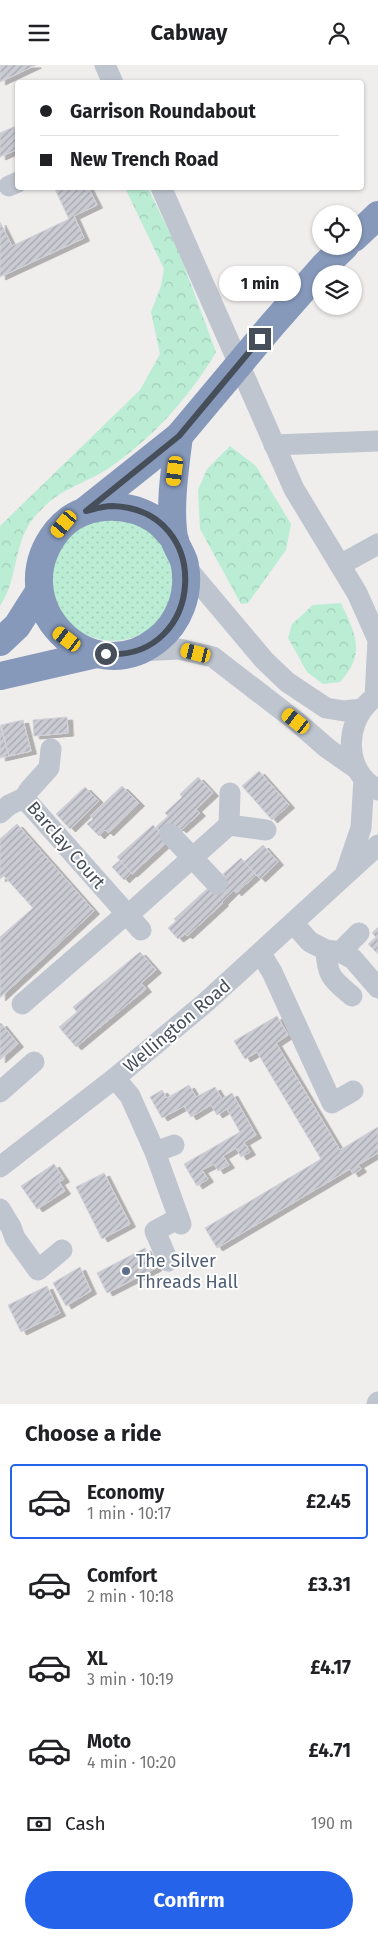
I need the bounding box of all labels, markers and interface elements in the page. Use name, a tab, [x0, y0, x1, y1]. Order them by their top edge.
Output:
icon: menu	[25, 19, 53, 47]
text: Cabway	[151, 19, 227, 46]
icon: person	[325, 19, 353, 47]
text: Garrison Roundabout	[70, 100, 256, 123]
text: New Trench Road	[70, 148, 219, 171]
map controls	[312, 205, 362, 315]
button: locate	[312, 205, 362, 255]
button: layers	[312, 265, 362, 315]
callout: 1 min	[219, 267, 301, 301]
text: 1 min	[241, 274, 279, 293]
route end	[249, 328, 271, 350]
car	[165, 455, 184, 487]
car	[48, 508, 79, 540]
car	[50, 624, 83, 654]
car	[179, 642, 212, 664]
route start	[95, 643, 117, 665]
car	[279, 706, 312, 736]
street label: Barclay Court	[22, 797, 110, 893]
street label: Wellington Road	[119, 975, 235, 1077]
place label: The Silver Threads Hall	[136, 1250, 238, 1293]
marker: The Silver Threads Hall	[120, 1265, 132, 1277]
text: Choose a ride	[25, 1420, 161, 1447]
icon: car	[27, 1479, 72, 1524]
text: Economy	[87, 1481, 164, 1504]
text: £2.45	[306, 1490, 351, 1513]
text: 1 min · 10:17	[87, 1504, 171, 1523]
icon: car	[27, 1562, 72, 1607]
text: Comfort	[87, 1564, 157, 1587]
text: £3.31	[308, 1573, 351, 1596]
text: 2 min · 10:18	[87, 1587, 174, 1606]
icon: car	[27, 1645, 72, 1690]
text: XL	[87, 1647, 108, 1670]
text: £4.17	[310, 1656, 351, 1679]
text: 3 min · 10:19	[87, 1670, 174, 1689]
icon: car	[27, 1728, 72, 1773]
text: Moto	[87, 1730, 131, 1753]
text: £4.71	[309, 1739, 351, 1762]
text: 4 min · 10:20	[87, 1753, 176, 1772]
icon: cash	[25, 1810, 53, 1838]
text: Cash	[65, 1812, 106, 1835]
text: 190 m	[311, 1814, 353, 1833]
button: Confirm	[25, 1871, 353, 1929]

